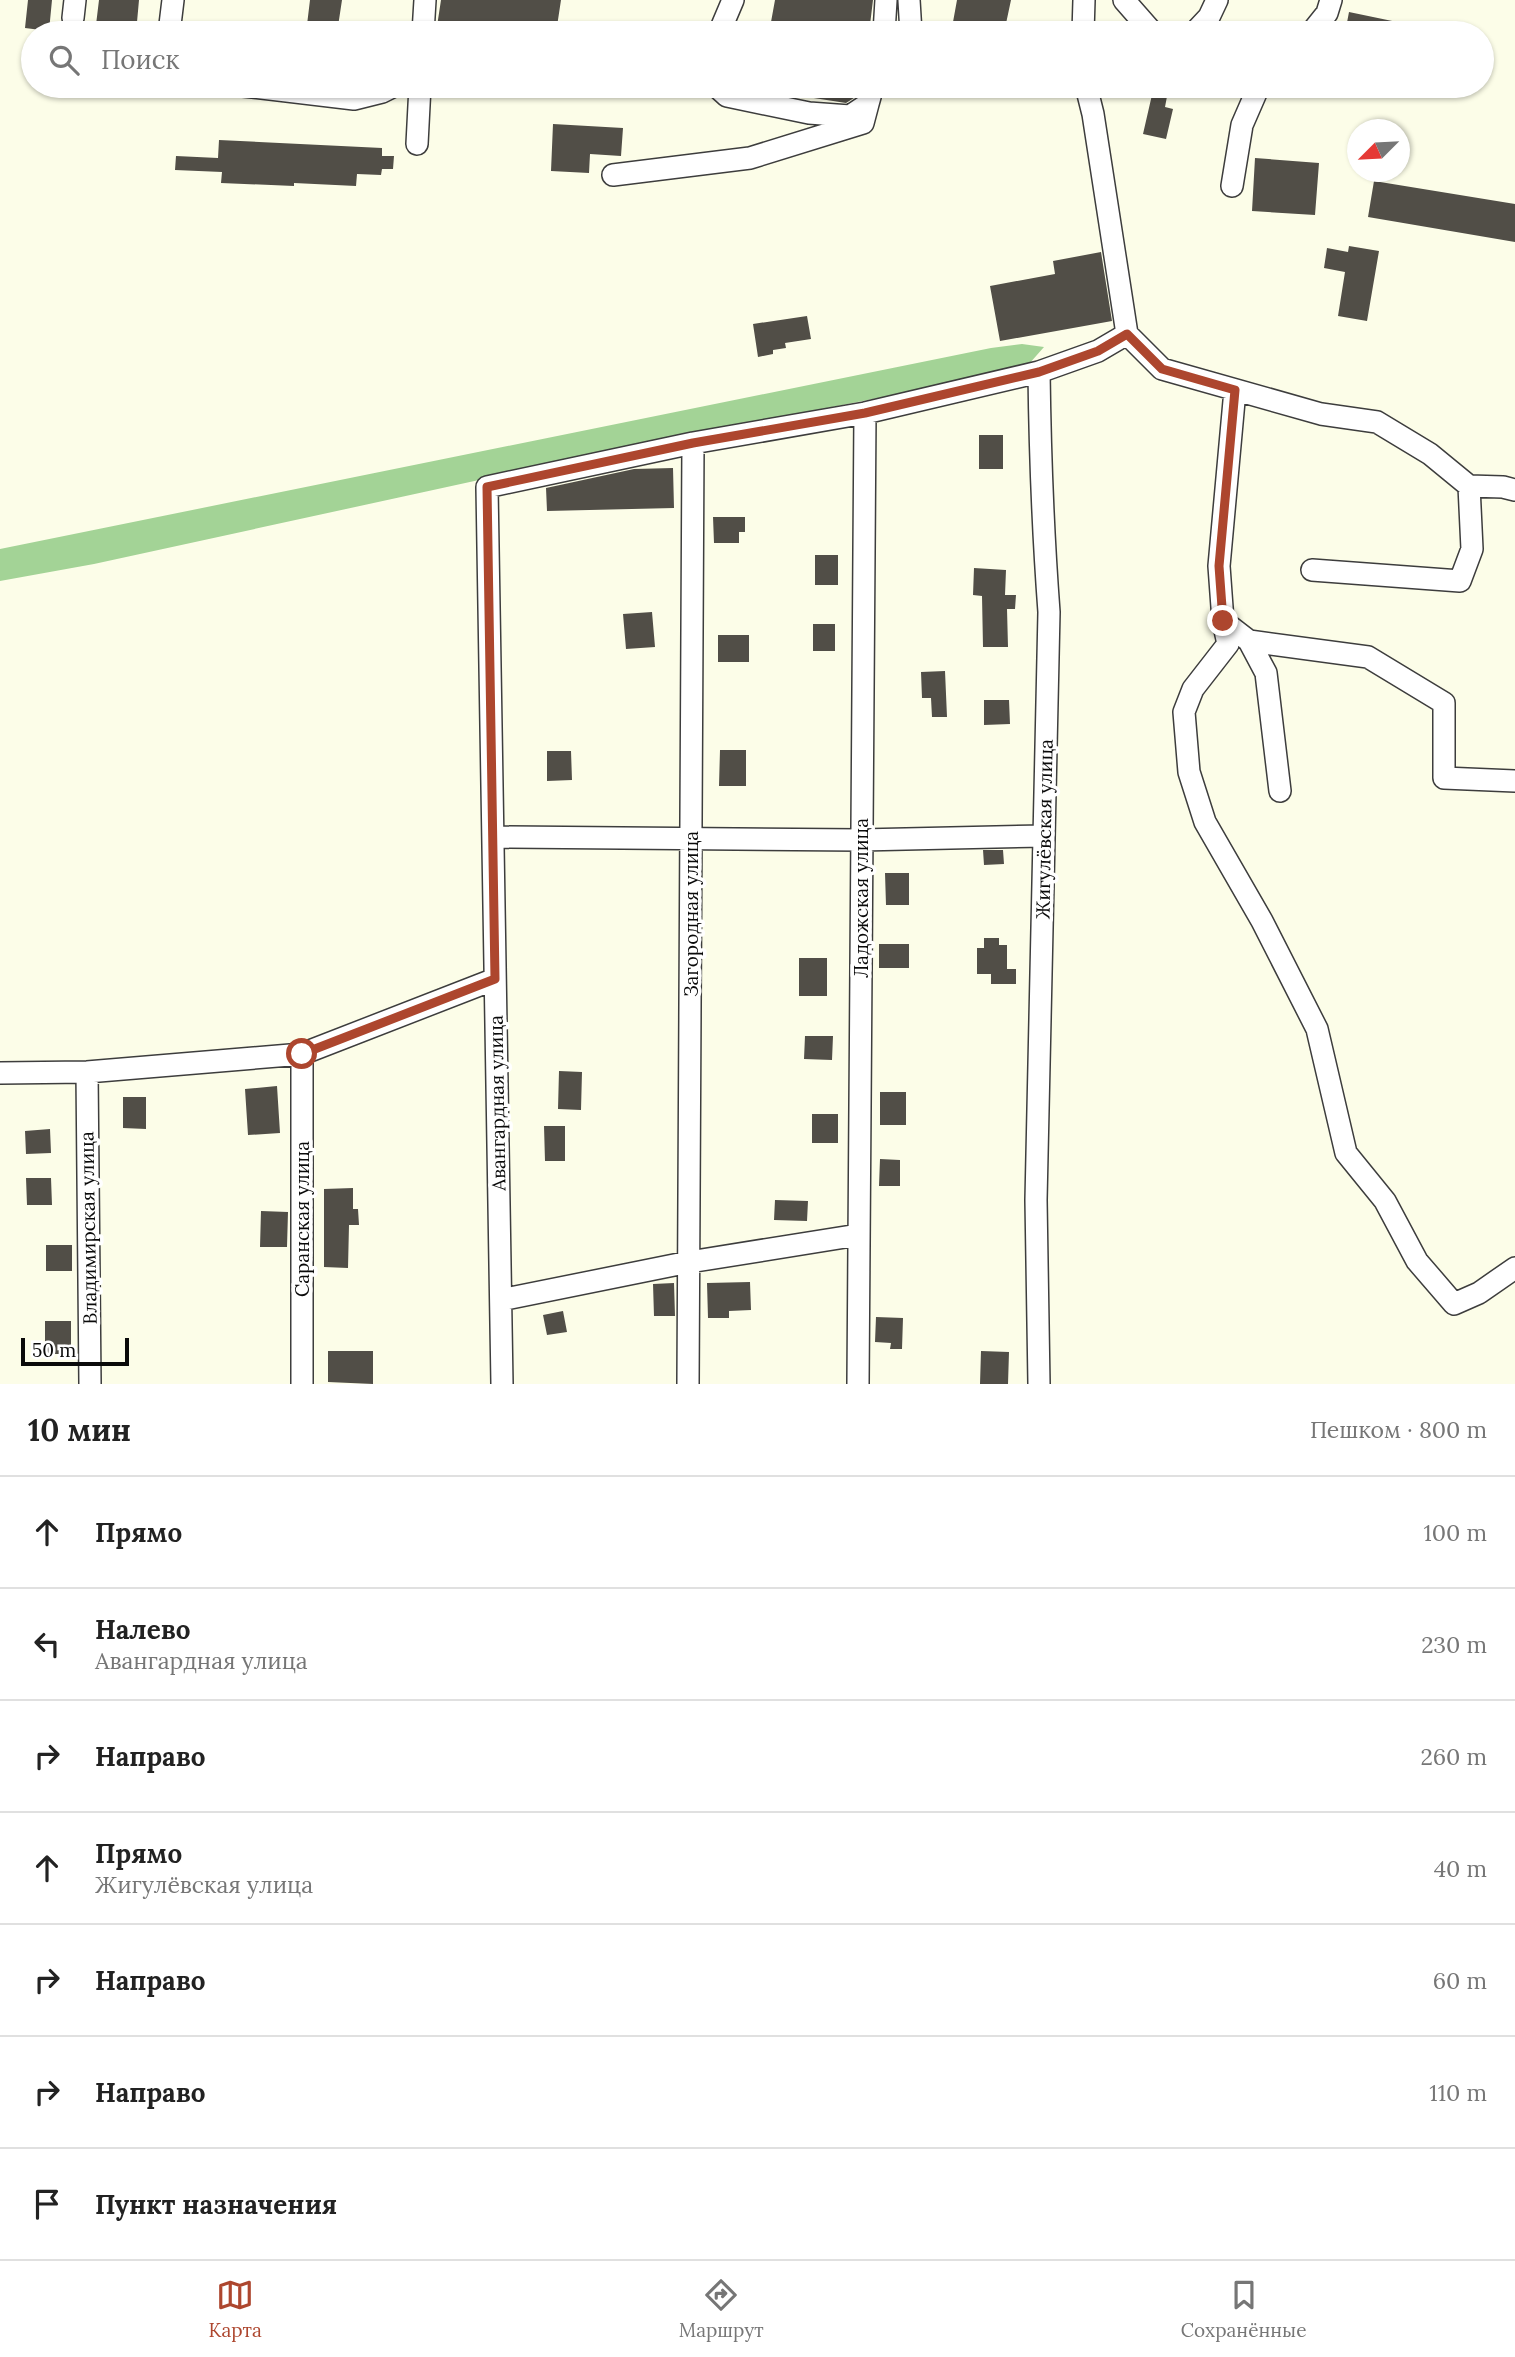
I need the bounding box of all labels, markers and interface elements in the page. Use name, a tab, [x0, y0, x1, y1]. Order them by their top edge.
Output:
search box	[21, 21, 1494, 98]
icon: search	[45, 41, 83, 79]
text: Поиск	[101, 43, 180, 76]
north arrow	[1347, 119, 1410, 182]
route end	[1207, 605, 1238, 636]
street label: Жигулёвская улица	[1030, 739, 1058, 919]
street label: Ладожская улица	[849, 818, 873, 978]
street label: Загородная улица	[679, 831, 703, 997]
street label: Авангардная улица	[483, 1015, 511, 1192]
route start	[286, 1038, 317, 1069]
street label: Владимирская улица	[74, 1131, 102, 1325]
street label: Саранская улица	[290, 1141, 314, 1297]
scale bar	[21, 1335, 130, 1367]
text: 50 m	[32, 1338, 76, 1362]
text: 10 мин	[28, 1411, 131, 1449]
text: Пешком · 800 m	[1310, 1415, 1487, 1444]
icon: ahead	[28, 1513, 66, 1551]
text: Прямо	[95, 1516, 182, 1549]
text: 100 m	[1423, 1518, 1487, 1547]
text: Налево	[95, 1613, 191, 1646]
icon: left	[28, 1625, 66, 1663]
text: 230 m	[1421, 1630, 1487, 1659]
text: Авангардная улица	[95, 1646, 308, 1675]
icon: right	[28, 1737, 66, 1775]
text: Направо	[95, 1740, 206, 1773]
text: 260 m	[1420, 1742, 1487, 1771]
text: Прямо	[95, 1837, 182, 1870]
icon: ahead	[28, 1849, 66, 1887]
text: 40 m	[1434, 1854, 1487, 1883]
text: Жигулёвская улица	[95, 1870, 313, 1899]
icon: right	[28, 1961, 66, 1999]
text: Направо	[95, 1964, 206, 1997]
text: 60 m	[1433, 1966, 1487, 1995]
icon: right	[28, 2073, 66, 2111]
text: Направо	[95, 2076, 206, 2109]
text: 110 m	[1429, 2078, 1487, 2107]
icon: arrive	[28, 2185, 66, 2223]
text: Пункт назначения	[95, 2188, 337, 2221]
tab: Карта	[208, 2276, 262, 2342]
tab: Маршрут	[679, 2276, 764, 2342]
tab: Сохранённые	[1181, 2276, 1306, 2342]

